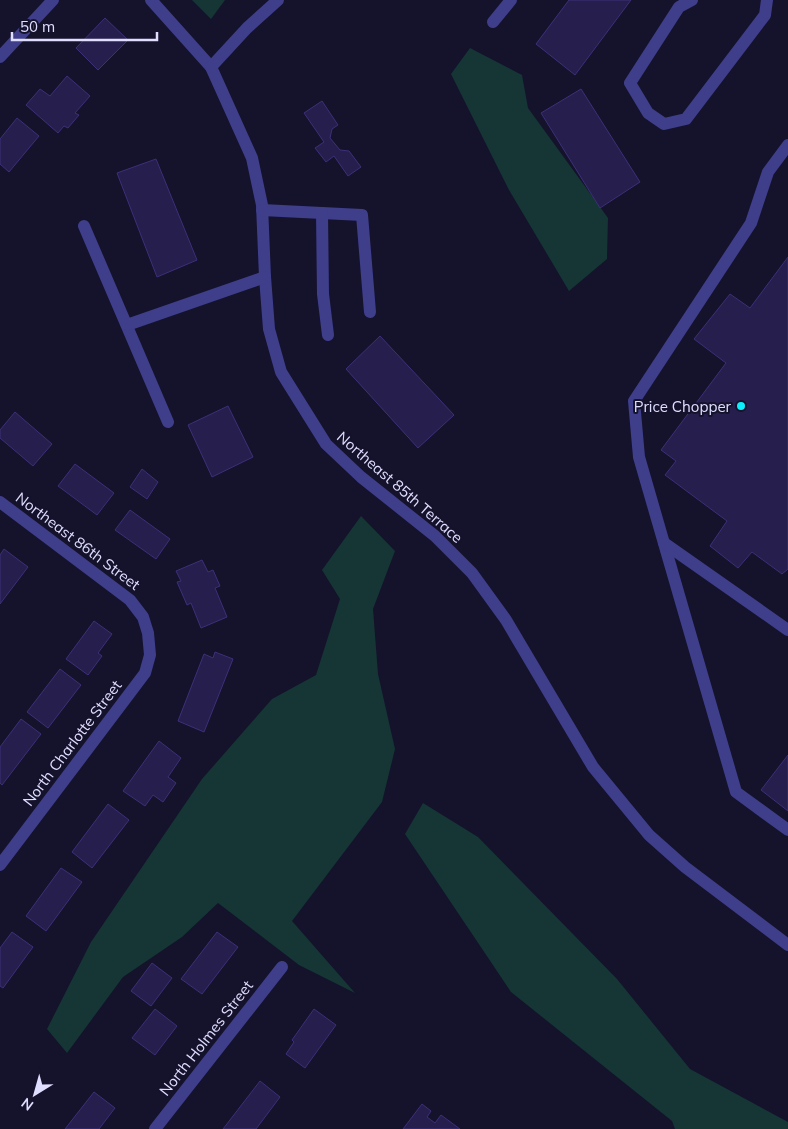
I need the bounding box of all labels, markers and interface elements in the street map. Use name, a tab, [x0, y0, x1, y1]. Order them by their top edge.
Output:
scale bar	[12, 10, 158, 42]
text: 50 m	[20, 17, 55, 36]
place label: Price Chopper	[634, 397, 732, 416]
marker: Price Chopper	[735, 400, 747, 412]
street label: Northeast 85th Terrace	[333, 427, 467, 547]
street label: Northeast 86th Street	[12, 488, 144, 594]
street label: North Charlotte Street	[18, 676, 126, 810]
street label: North Holmes Street	[155, 976, 257, 1100]
north arrow	[10, 1069, 60, 1119]
text: N	[18, 1094, 37, 1115]

